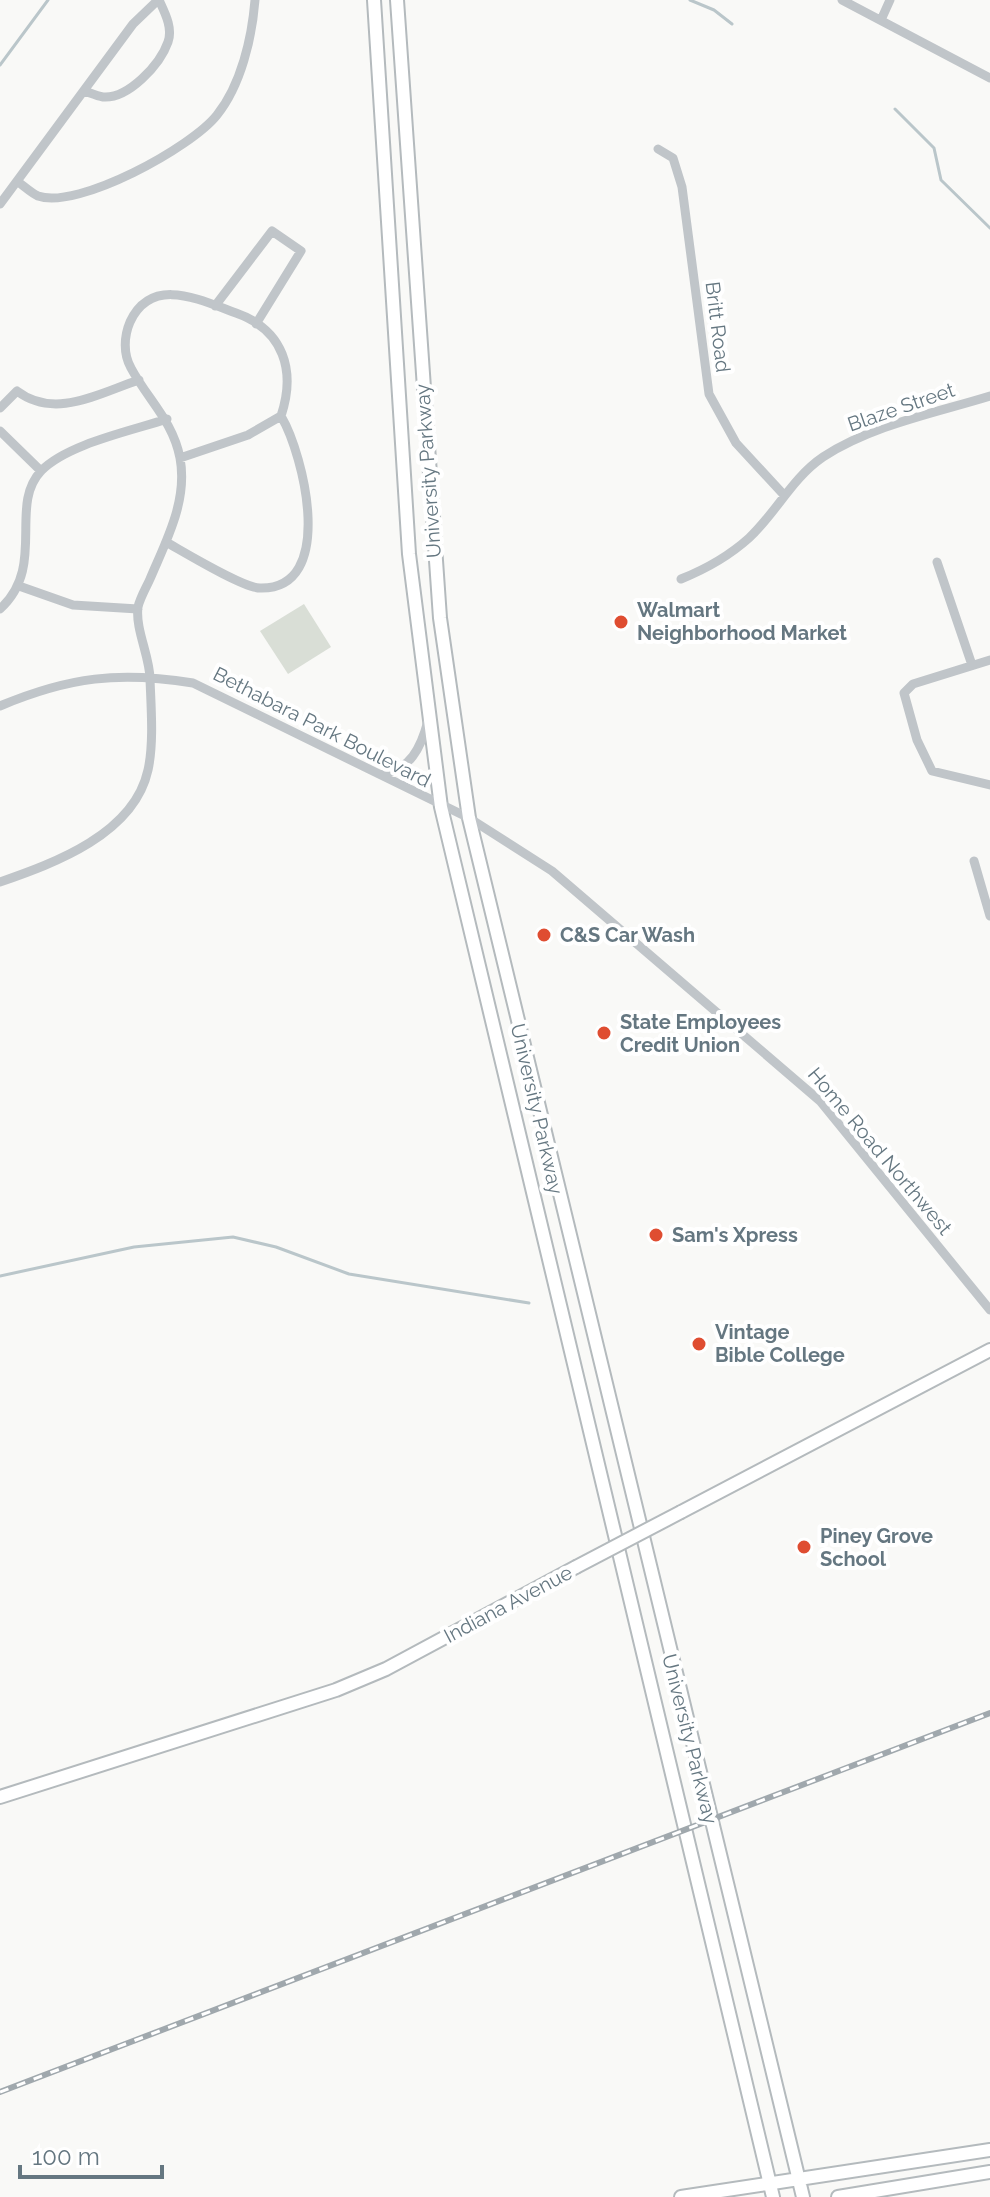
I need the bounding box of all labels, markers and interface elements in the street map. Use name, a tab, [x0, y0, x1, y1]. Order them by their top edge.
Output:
street label: Britt Road	[701, 280, 735, 374]
street label: Blaze Street	[844, 377, 958, 437]
street label: University Parkway	[410, 383, 446, 559]
place label: Walmart Neighborhood Market	[637, 598, 847, 645]
marker: Walmart Neighborhood Market	[612, 613, 630, 631]
street label: Bethabara Park Boulevard	[209, 662, 435, 792]
place label: C&S Car Wash	[560, 923, 695, 947]
marker: C&S Car Wash	[535, 926, 553, 944]
place label: State Employees Credit Union	[620, 1010, 781, 1057]
street label: University Parkway	[506, 1021, 568, 1197]
marker: State Employees Credit Union	[595, 1024, 613, 1042]
street label: Home Road Northwest	[803, 1062, 957, 1240]
place label: Sam's Xpress	[672, 1223, 798, 1247]
marker: Sam's Xpress	[647, 1226, 665, 1244]
place label: Vintage Bible College	[715, 1320, 845, 1367]
marker: Vintage Bible College	[690, 1335, 708, 1353]
place label: Piney Grove School	[820, 1524, 933, 1571]
marker: Piney Grove School	[795, 1538, 813, 1556]
street label: Indiana Avenue	[440, 1560, 576, 1648]
street label: University Parkway	[657, 1651, 723, 1827]
scale bar	[20, 2129, 162, 2179]
text: 100 m	[32, 2142, 100, 2171]

